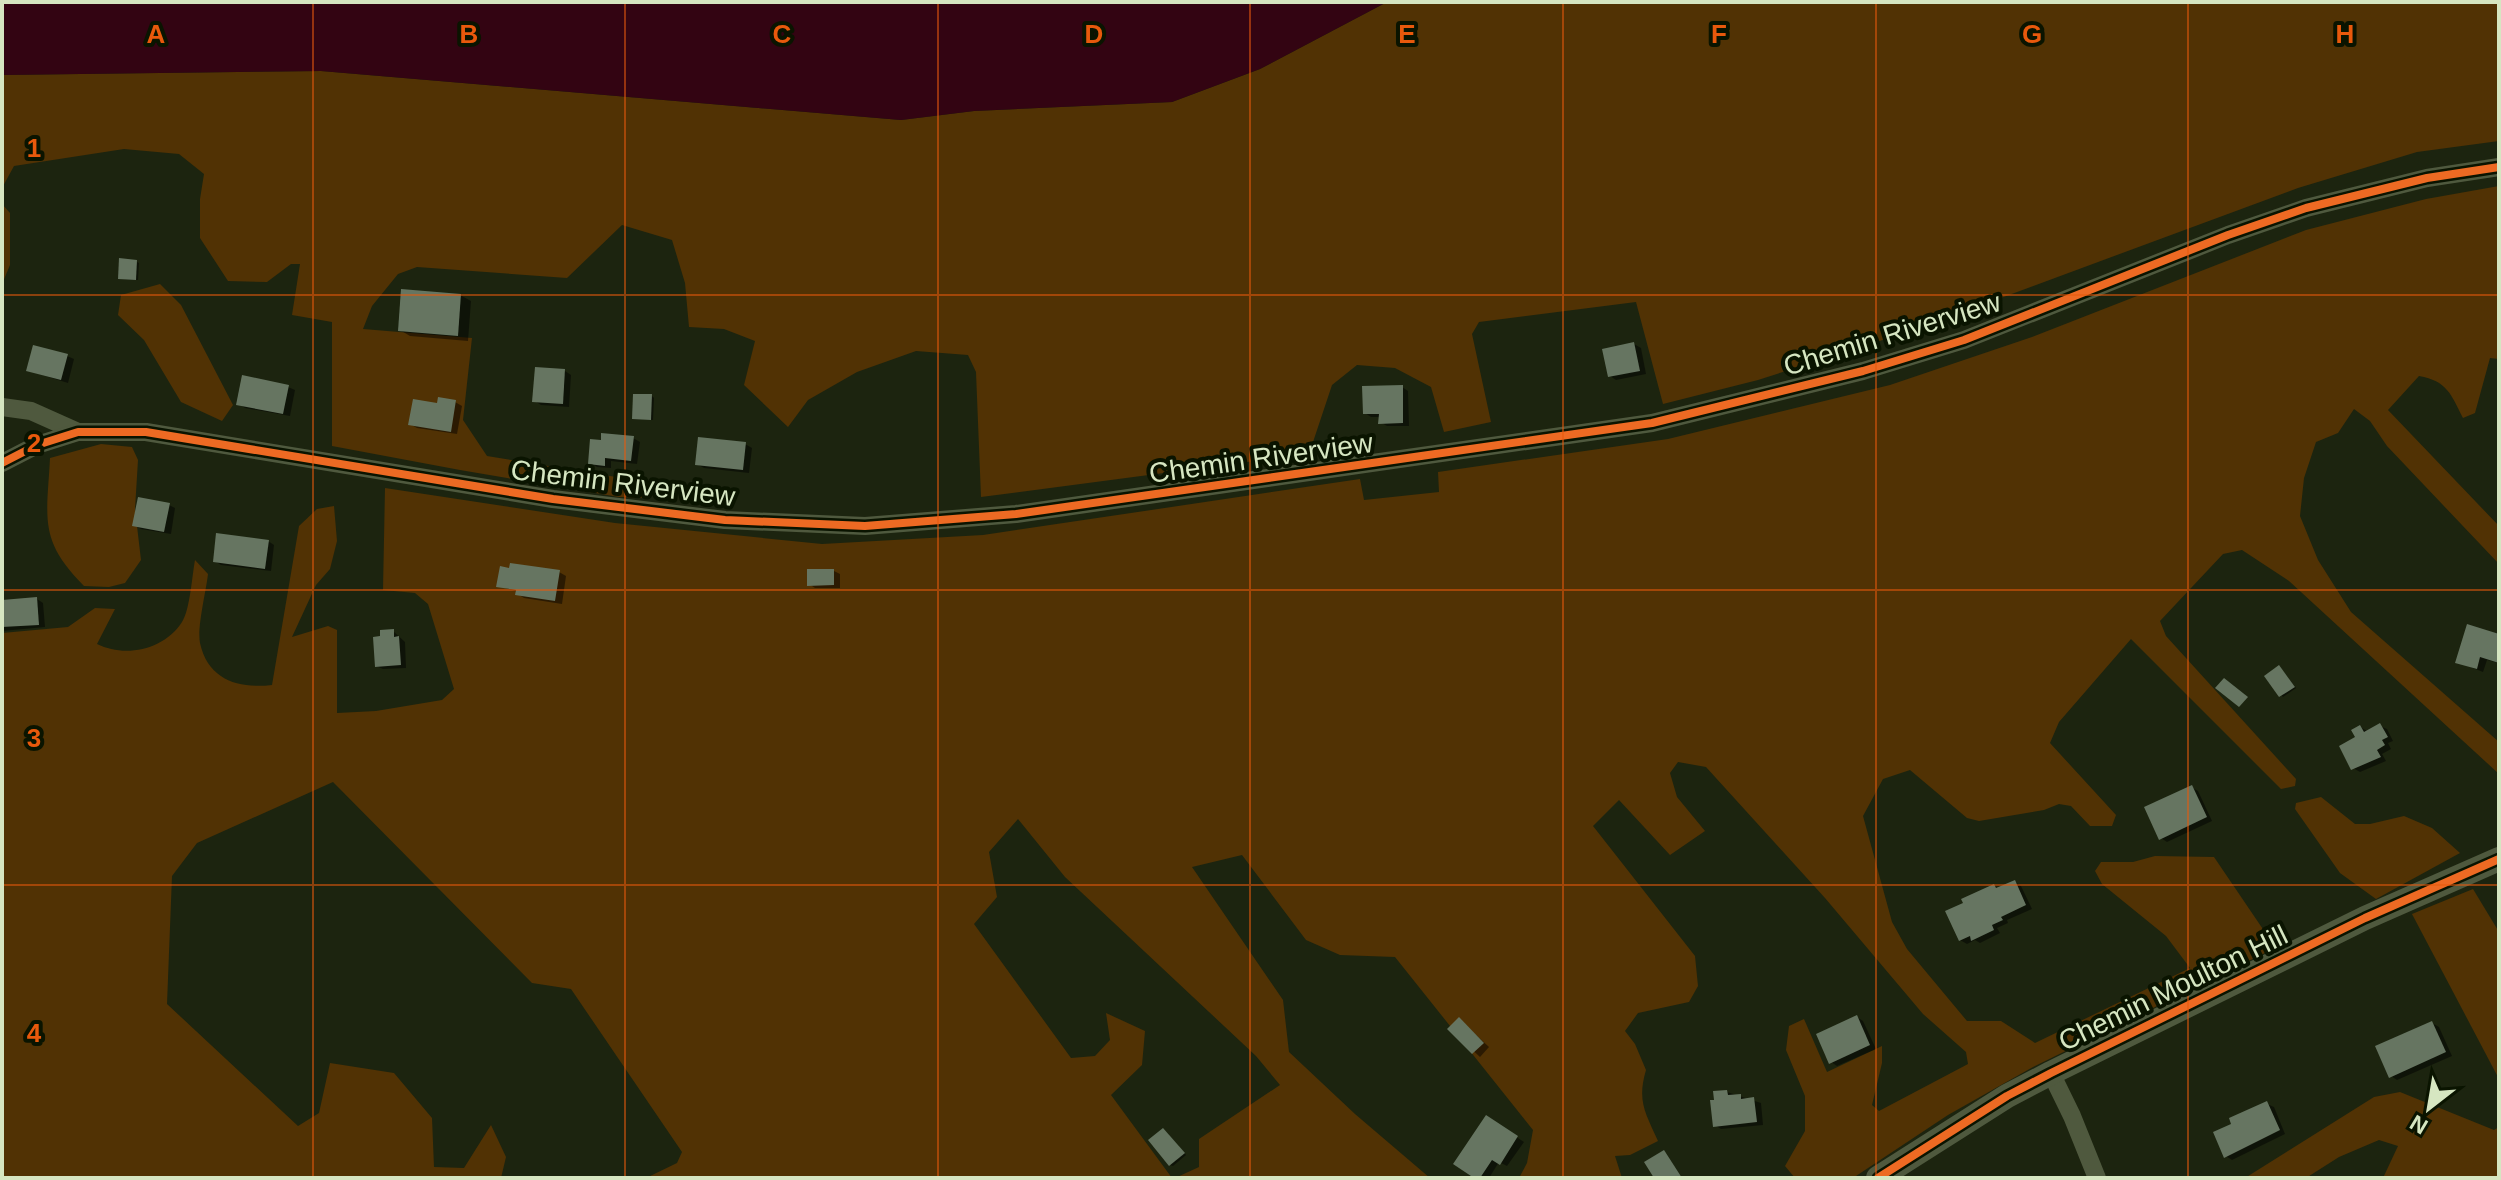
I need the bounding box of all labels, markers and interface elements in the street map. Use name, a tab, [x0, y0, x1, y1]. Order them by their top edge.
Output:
text: A	[147, 19, 166, 49]
text: B	[460, 19, 478, 49]
text: C	[773, 19, 792, 49]
text: D	[1085, 19, 1103, 49]
text: E	[1398, 19, 1416, 49]
text: F	[1711, 19, 1727, 49]
text: G	[2022, 19, 2042, 49]
text: H	[2336, 19, 2354, 49]
text: 1	[27, 133, 41, 163]
street label: Chemin Riverview	[1780, 286, 2005, 382]
street label: Chemin Riverview	[1147, 427, 1376, 489]
text: 2	[27, 428, 41, 458]
street label: Chemin Riverview	[509, 454, 738, 512]
text: 3	[27, 723, 41, 753]
street label: Chemin Moulton Hill	[2054, 919, 2292, 1057]
text: 4	[27, 1018, 42, 1048]
north arrow	[2389, 1068, 2469, 1148]
text: N	[2406, 1110, 2432, 1140]

